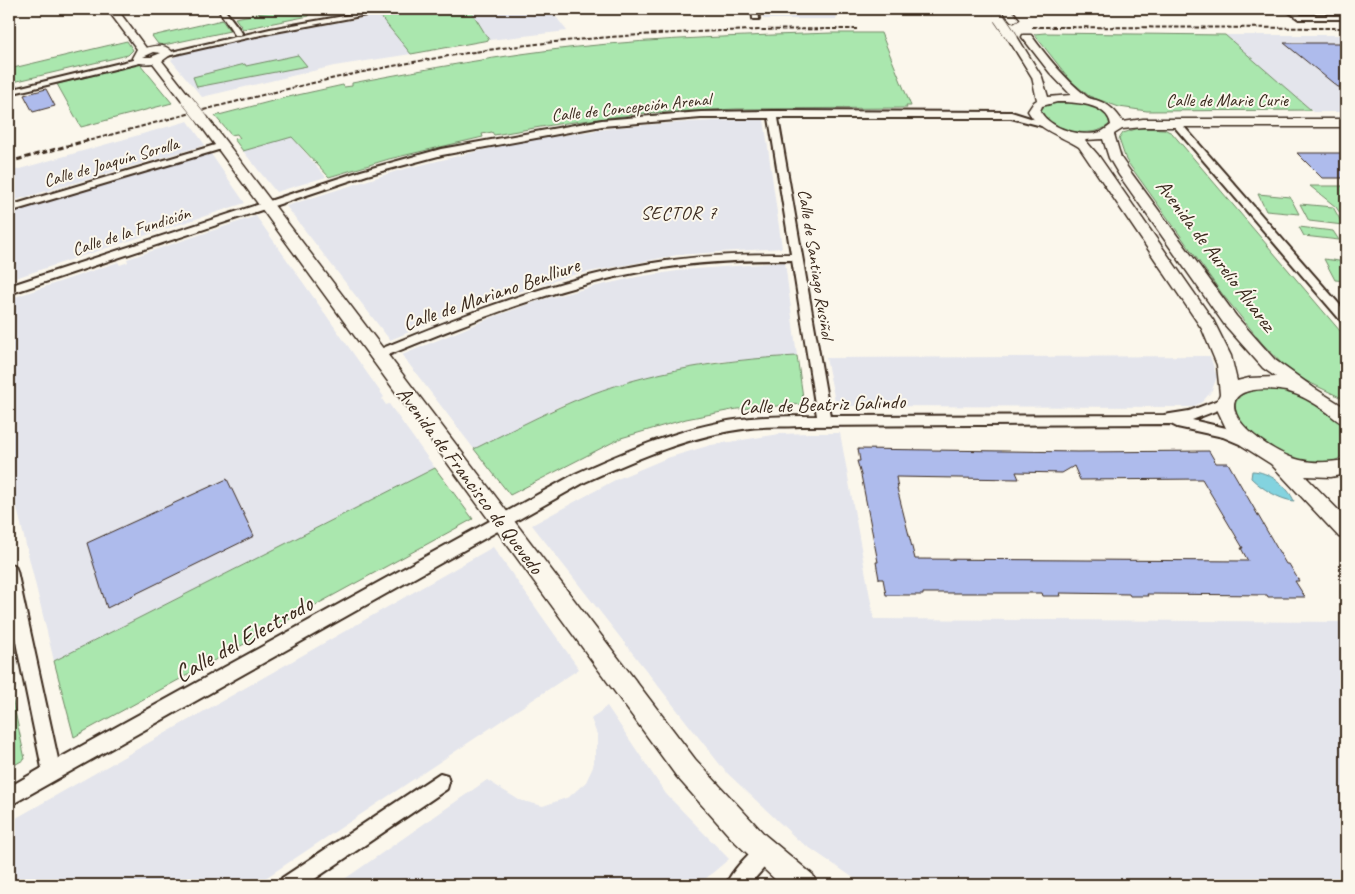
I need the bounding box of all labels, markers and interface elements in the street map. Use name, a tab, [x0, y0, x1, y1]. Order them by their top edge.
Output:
street label: Calle de Concepción Arenal	[550, 87, 715, 126]
street label: Calle de Marie Curie	[1166, 89, 1289, 111]
street label: Calle de Joaquín Sorolla	[41, 132, 183, 192]
street label: Avenida de Aurelio Álvarez	[1150, 174, 1283, 338]
street label: Calle de Santiago Rusiñol	[793, 188, 839, 343]
street label: Calle de la Fundición	[69, 201, 194, 260]
district label: SECTOR 7	[641, 201, 718, 225]
street label: Calle de Mariano Benlliure	[399, 251, 584, 336]
street label: Avenida de Francisco de Quevedo	[391, 381, 550, 580]
street label: Calle de Beatriz Galindo	[738, 388, 907, 420]
street label: Calle del Electrodo	[169, 587, 319, 690]

